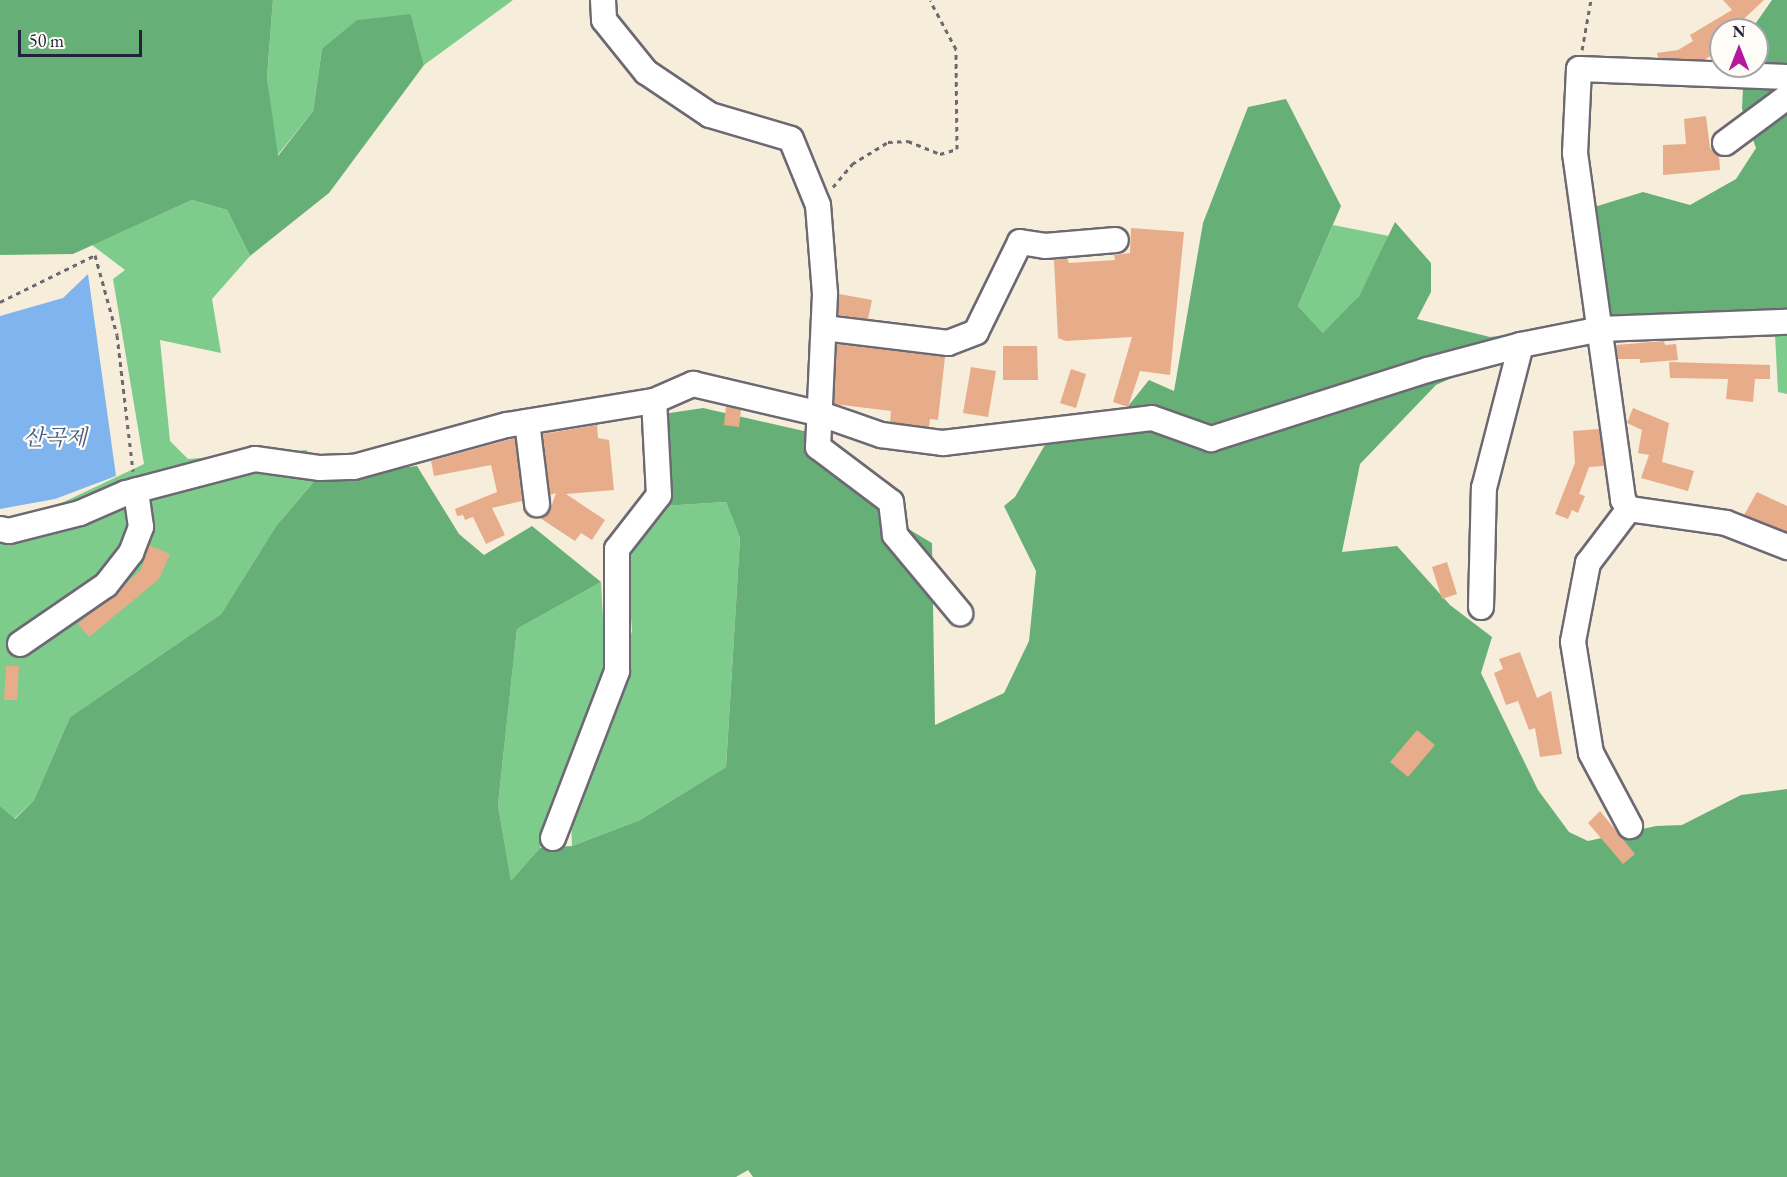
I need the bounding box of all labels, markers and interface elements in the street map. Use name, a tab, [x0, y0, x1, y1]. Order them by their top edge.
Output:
scale bar	[21, 18, 146, 56]
north arrow	[1709, 18, 1769, 78]
text: N	[1733, 21, 1745, 42]
text: 50 m	[29, 29, 64, 52]
water label: 산곡제	[23, 425, 87, 451]

